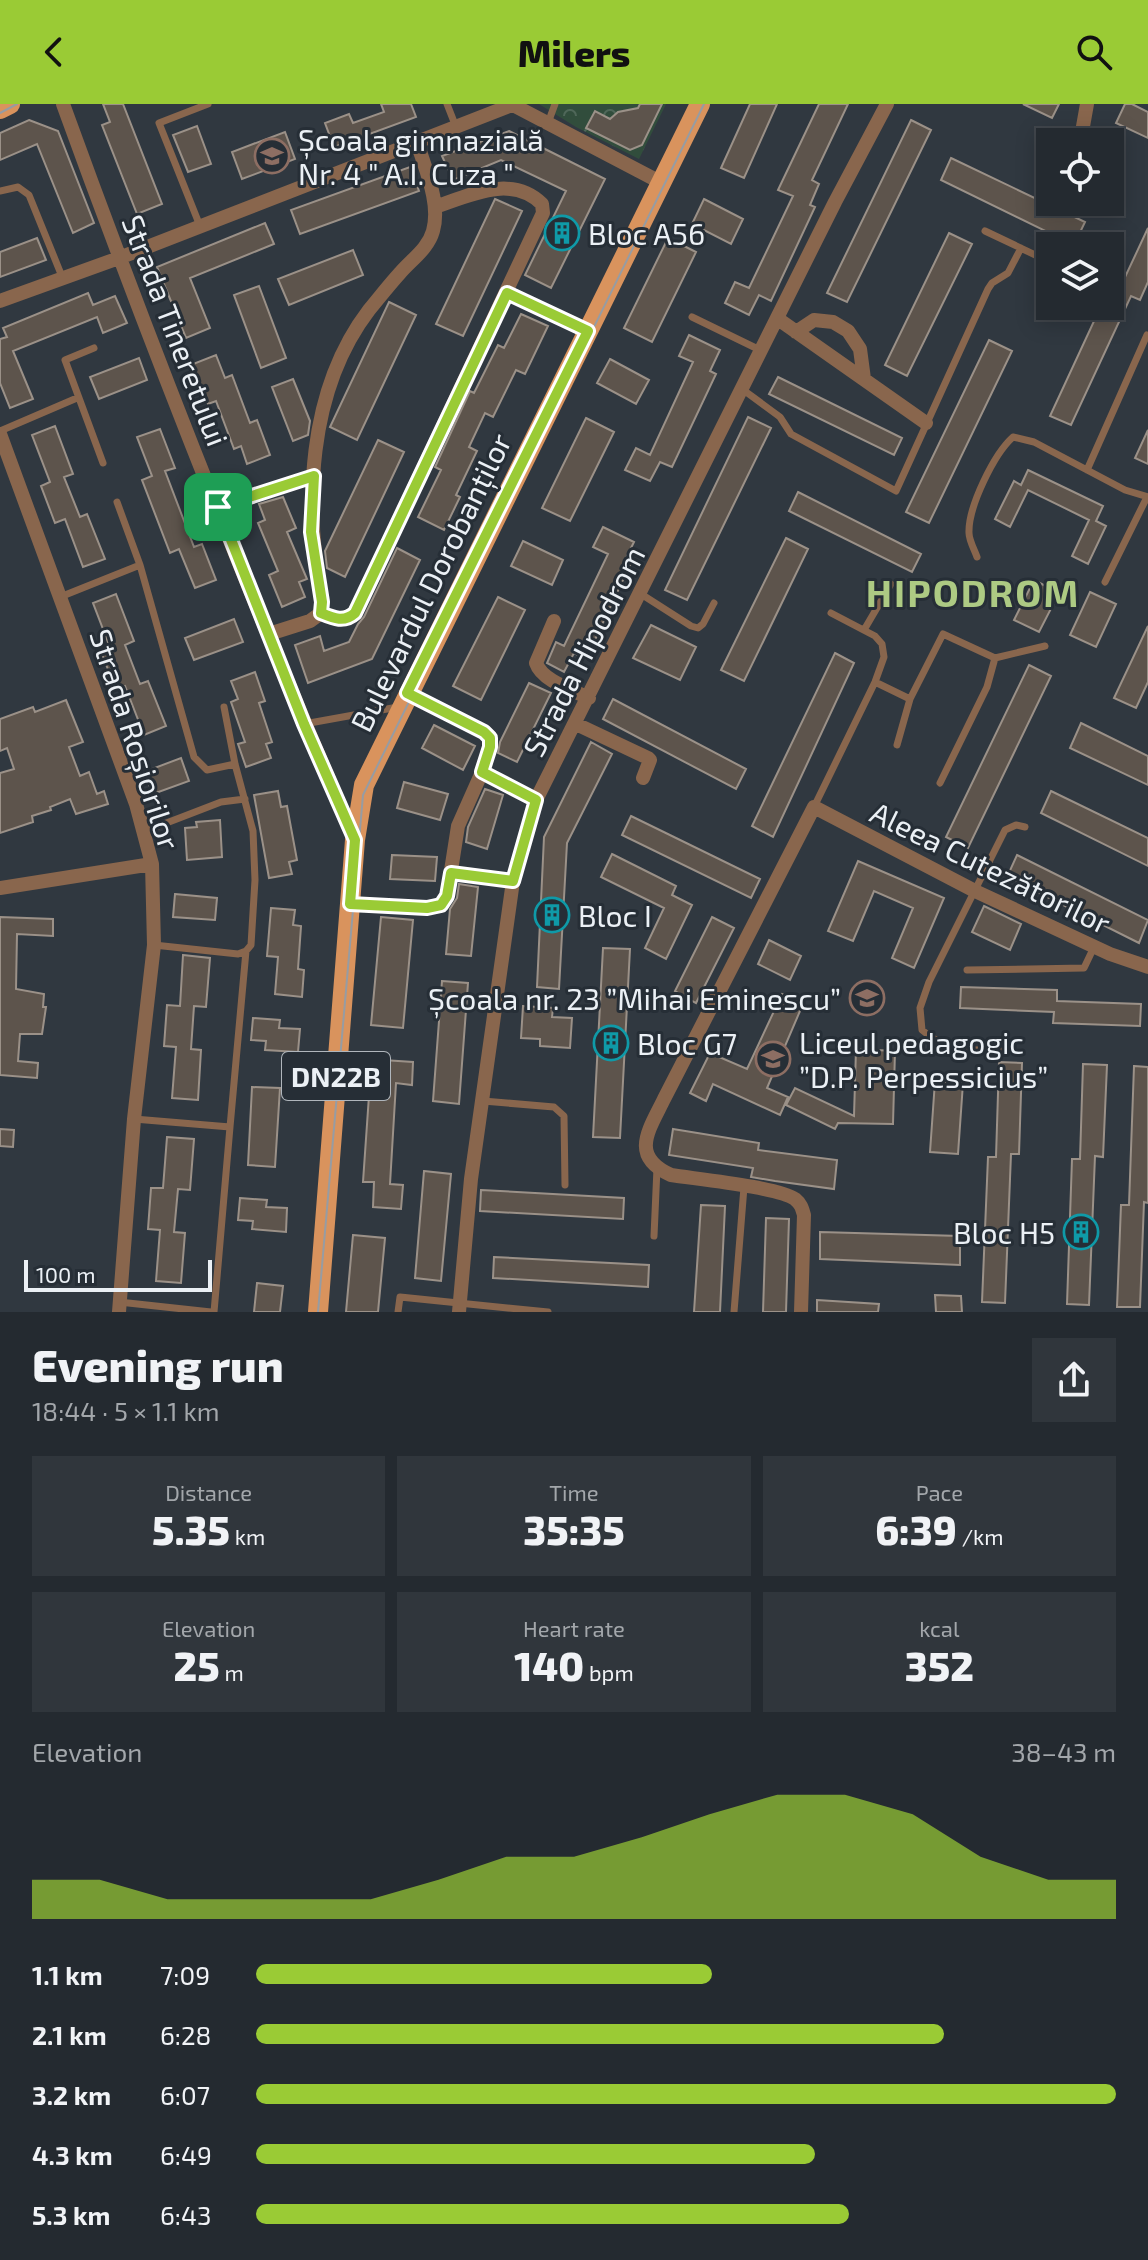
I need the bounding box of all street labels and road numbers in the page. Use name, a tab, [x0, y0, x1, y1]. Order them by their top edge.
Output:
street label: Strada Tineretului	[115, 209, 237, 451]
street label: Bulevardul Dorobanților	[342, 427, 521, 738]
street label: Strada Hipodrom	[515, 540, 651, 762]
street label: Strada Roșiorilor	[81, 624, 189, 855]
street label: Aleea Cutezătorilor	[865, 793, 1117, 941]
road number: DN22B	[282, 1052, 390, 1100]

